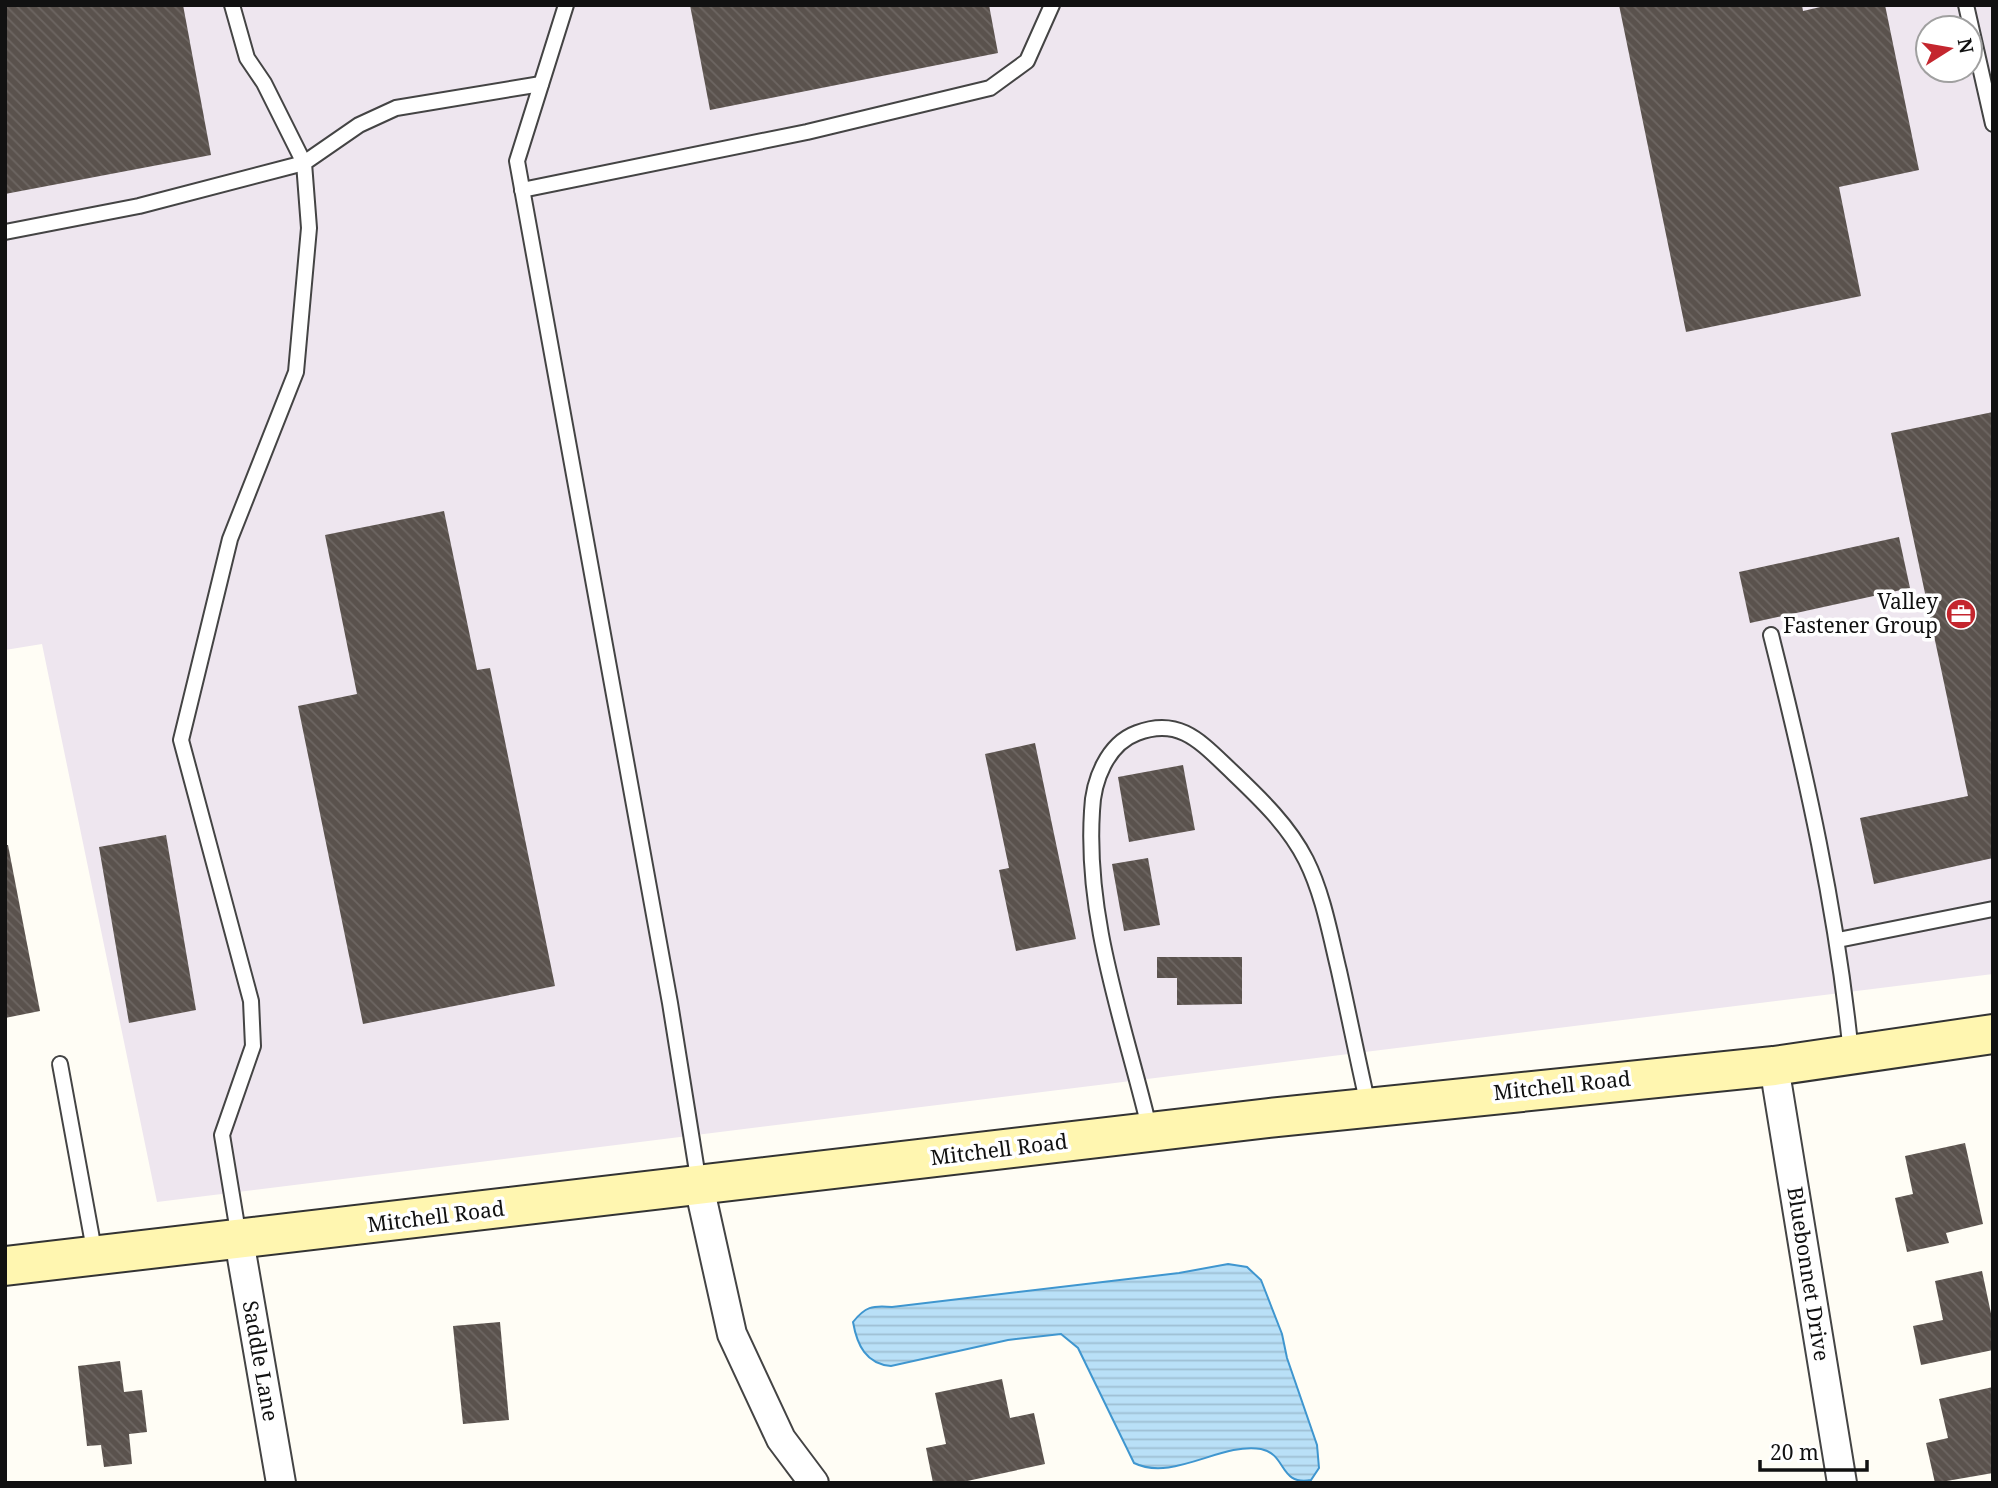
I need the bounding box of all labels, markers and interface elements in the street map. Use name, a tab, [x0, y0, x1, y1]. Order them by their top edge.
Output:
north arrow	[1914, 14, 1984, 84]
text: N	[1951, 36, 1980, 56]
place label: Valley Fastener Group	[1783, 587, 1938, 639]
office icon: Valley Fastener Group	[1944, 597, 1978, 631]
street label: Mitchell Road	[1492, 1064, 1632, 1106]
street label: Mitchell Road	[929, 1127, 1069, 1171]
street label: Bluebonnet Drive	[1781, 1185, 1837, 1363]
street label: Mitchell Road	[366, 1194, 506, 1238]
street label: Saddle Lane	[237, 1298, 285, 1423]
scale bar	[1760, 1428, 1867, 1472]
text: 20 m	[1770, 1438, 1819, 1466]

